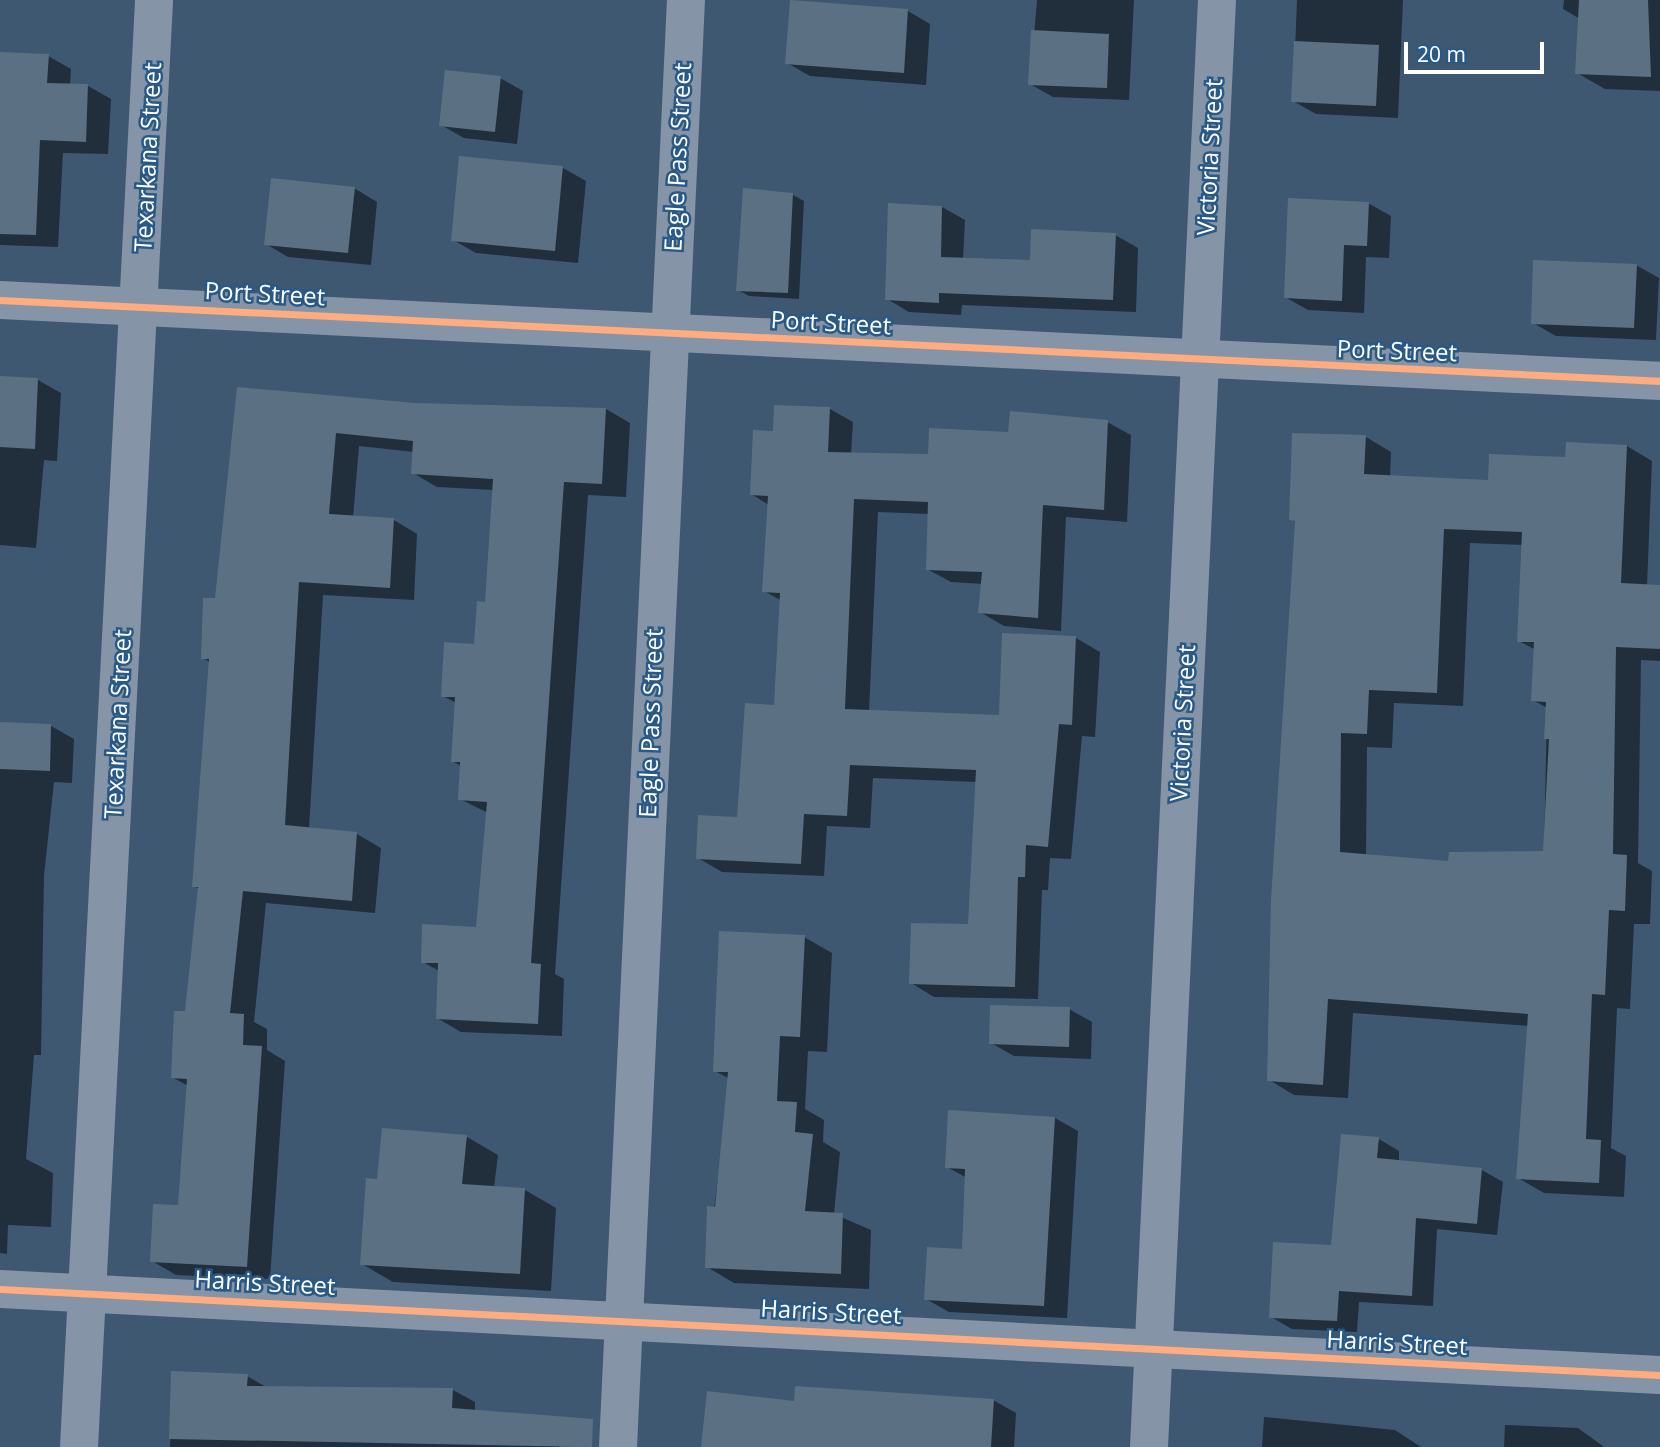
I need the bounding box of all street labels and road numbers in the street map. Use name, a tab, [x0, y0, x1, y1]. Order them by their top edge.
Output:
street label: Texarkana Street	[128, 62, 166, 252]
street label: Eagle Pass Street	[658, 62, 696, 252]
street label: Victoria Street	[1191, 78, 1227, 236]
street label: Port Street	[204, 275, 326, 311]
street label: Port Street	[770, 304, 892, 340]
street label: Port Street	[1336, 334, 1458, 366]
street label: Eagle Pass Street	[632, 628, 668, 818]
street label: Texarkana Street	[98, 629, 136, 819]
street label: Victoria Street	[1164, 644, 1200, 802]
street label: Harris Street	[194, 1264, 336, 1300]
street label: Harris Street	[760, 1293, 902, 1329]
street label: Harris Street	[1326, 1324, 1468, 1360]

